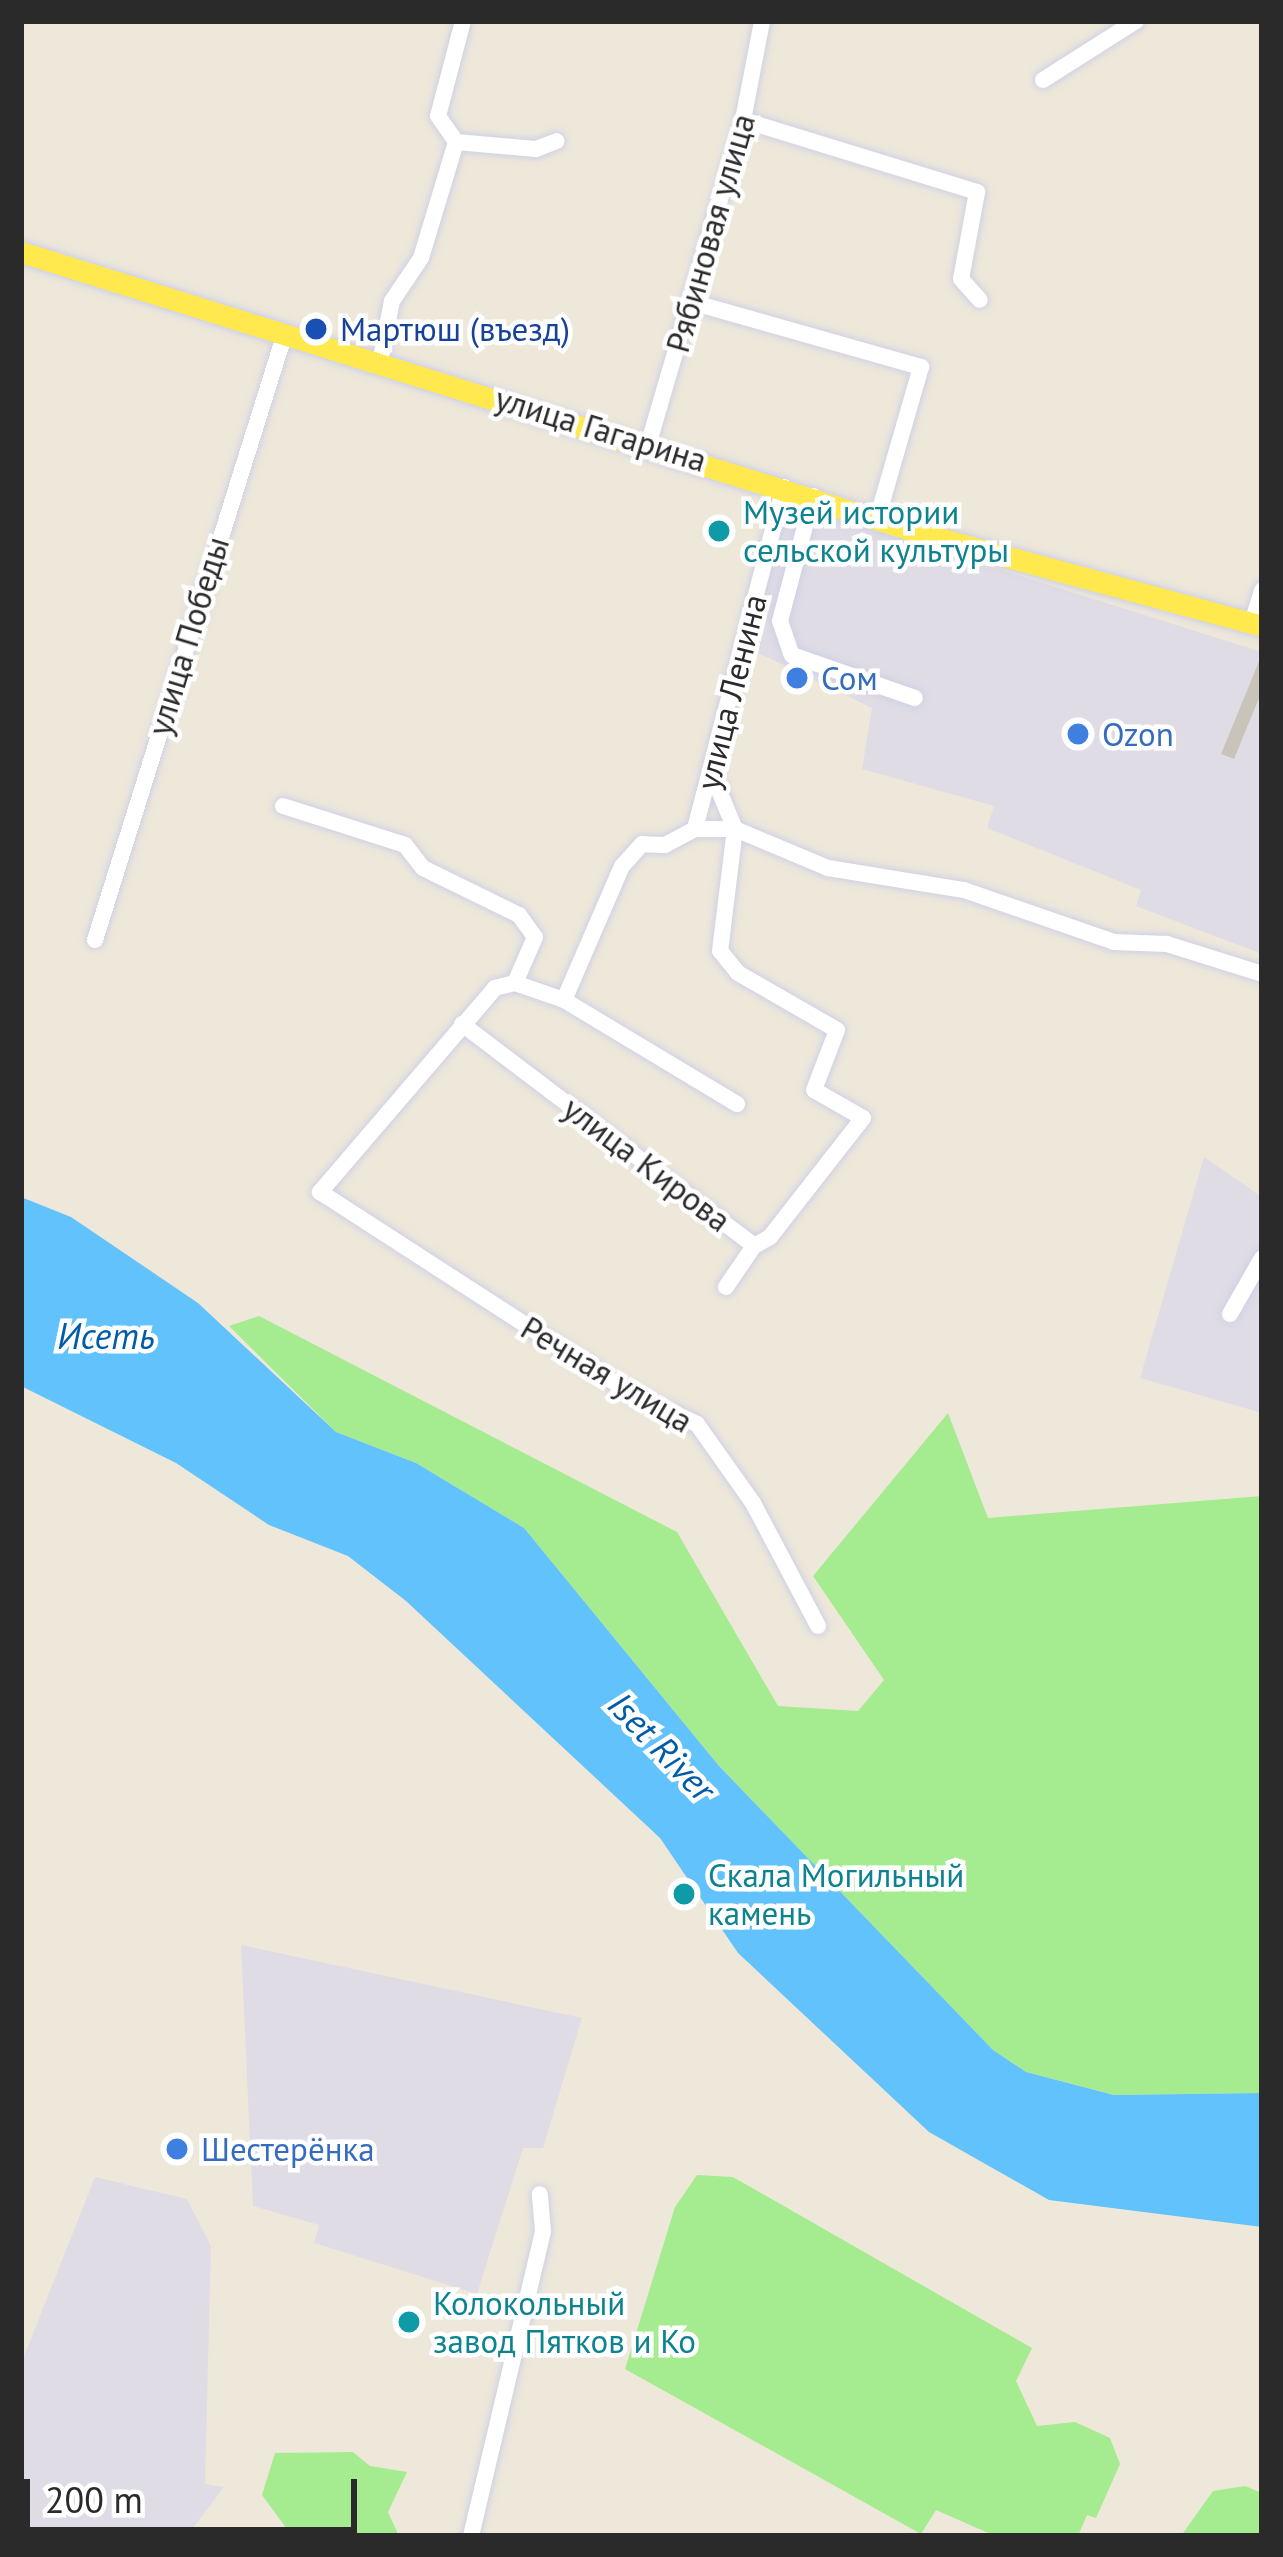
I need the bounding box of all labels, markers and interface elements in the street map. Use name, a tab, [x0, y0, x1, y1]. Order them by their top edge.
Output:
street label: Рябиновая улица	[657, 109, 763, 357]
place label: Мартюш (въезд)	[340, 309, 570, 349]
marker: Мартюш (въезд)	[303, 316, 329, 342]
street label: улица Гагарина	[491, 378, 711, 480]
place label: Музей истории сельской культуры	[743, 492, 1009, 570]
marker: Музей истории сельской культуры	[706, 518, 732, 544]
street label: улица Победы	[139, 532, 237, 740]
street label: улица Ленина	[688, 590, 774, 794]
place label: Сом	[821, 658, 878, 698]
marker: Сом	[784, 665, 810, 691]
place label: Ozon	[1102, 714, 1174, 754]
marker: Ozon	[1065, 721, 1091, 747]
street label: улица Кирова	[555, 1088, 739, 1240]
street label: Речная улица	[514, 1307, 700, 1441]
water label: Исеть	[57, 1314, 155, 1358]
water label: Iset River	[600, 1682, 724, 1810]
place label: Скала Могильный камень	[708, 1855, 964, 1933]
marker: Скала Могильный камень	[671, 1881, 697, 1907]
place label: Шестерёнка	[201, 2129, 375, 2169]
marker: Шестерёнка	[164, 2136, 190, 2162]
place label: Колокольный завод Пятков и Ко	[433, 2283, 696, 2361]
marker: Колокольный завод Пятков и Ко	[396, 2309, 422, 2335]
scale bar	[30, 2455, 363, 2529]
text: 200 m	[45, 2476, 143, 2523]

